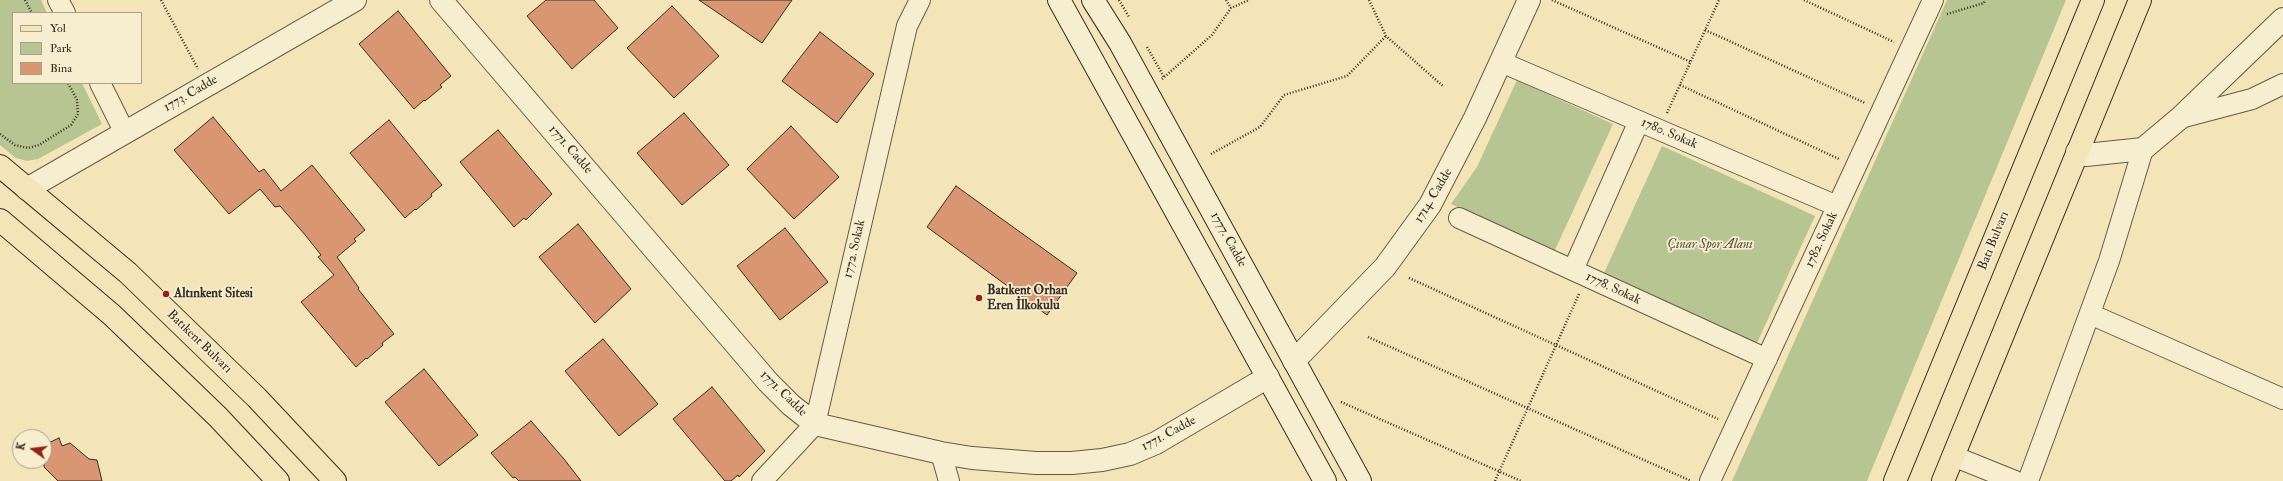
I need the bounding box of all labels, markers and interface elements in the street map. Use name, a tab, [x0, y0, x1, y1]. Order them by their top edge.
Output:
legend	[12, 12, 142, 84]
text: Yol	[50, 21, 66, 36]
text: Park	[50, 41, 72, 56]
text: Bina	[50, 61, 72, 76]
street label: 1773. Cadde	[161, 72, 221, 116]
street label: 1780. Sokak	[1638, 115, 1700, 153]
street label: 1771. Cadde	[545, 122, 595, 178]
street label: 1714. Cadde	[1412, 166, 1456, 226]
street label: Batı Bulvarı	[1975, 209, 2013, 273]
street label: 1777. Cadde	[1206, 210, 1250, 270]
street label: 1782. Sokak	[1802, 210, 1842, 270]
street label: 1772. Sokak	[841, 218, 869, 280]
park label: Çınar Spor Alanı	[1667, 237, 1753, 253]
street label: 1778. Sokak	[1583, 269, 1643, 309]
place label: Batıkent Orhan Eren İlkokulu	[987, 283, 1068, 314]
place label: Altınkent Sitesi	[174, 286, 253, 302]
marker: Altınkent Sitesi	[161, 289, 171, 299]
marker: Batıkent Orhan Eren İlkokulu	[974, 293, 984, 303]
street label: Batıkent Bulvarı	[163, 307, 235, 377]
street label: 1771. Cadde	[756, 368, 810, 420]
street label: 1771. Cadde	[1139, 413, 1199, 455]
north arrow	[12, 429, 52, 469]
text: K	[14, 441, 28, 452]

